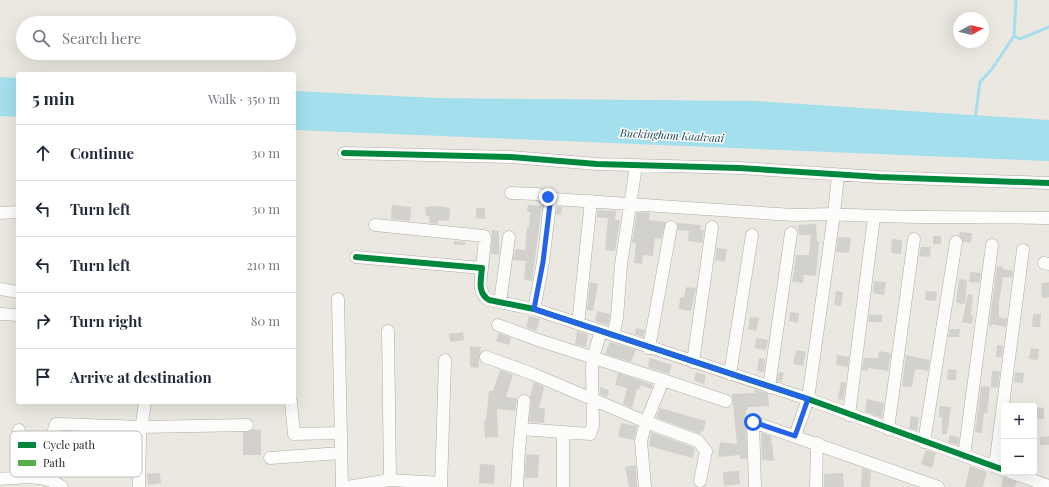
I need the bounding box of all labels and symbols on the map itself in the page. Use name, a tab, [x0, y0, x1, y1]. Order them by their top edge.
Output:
north arrow	[953, 12, 989, 48]
water label: Buckingham Kaalvaai	[619, 125, 725, 145]
route end	[539, 188, 557, 206]
route start	[744, 413, 762, 431]
legend	[10, 431, 142, 477]
text: Cycle path	[43, 437, 95, 452]
text: Path	[43, 455, 66, 470]

